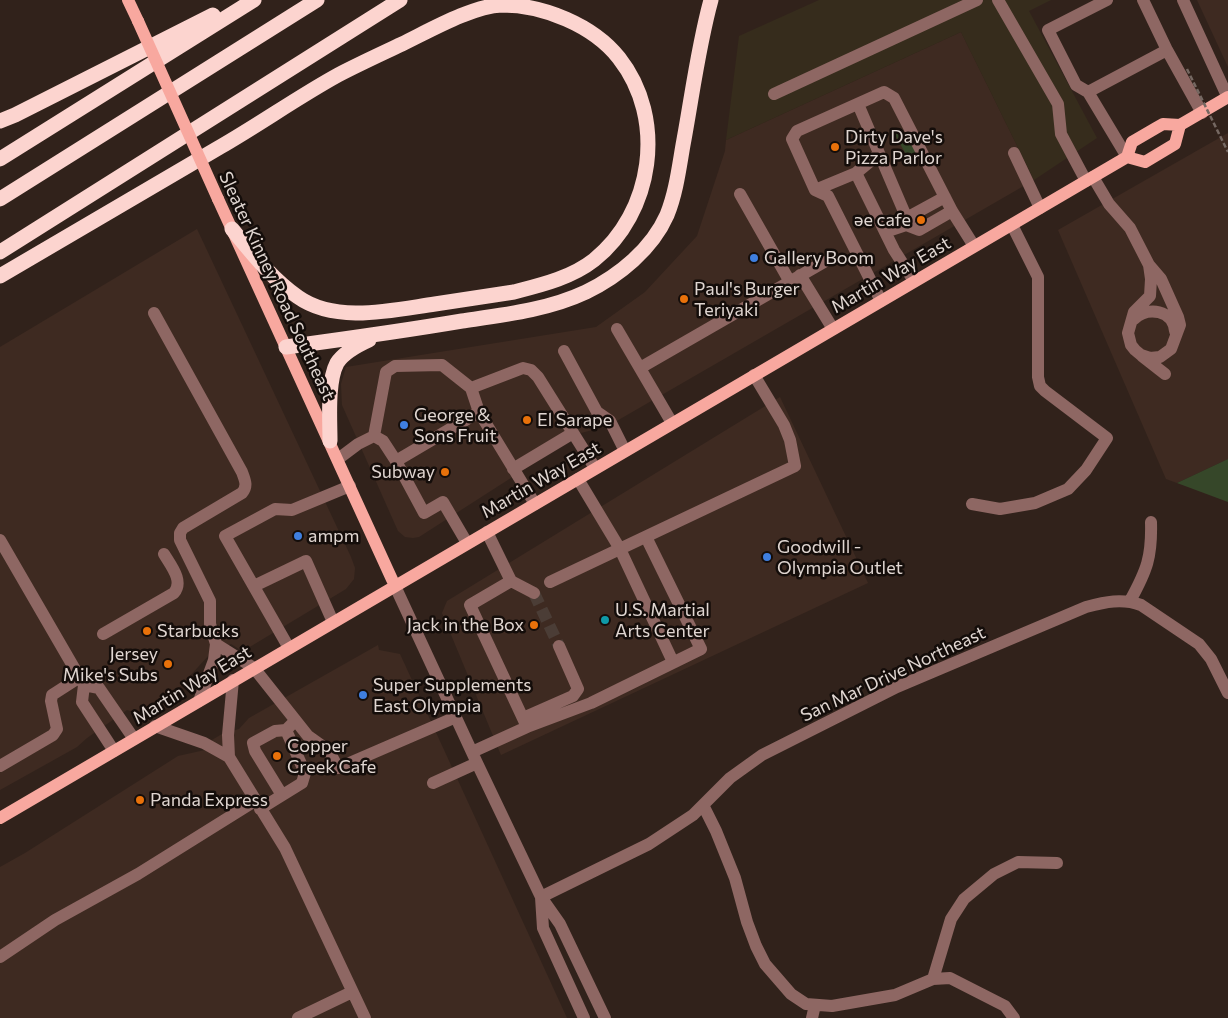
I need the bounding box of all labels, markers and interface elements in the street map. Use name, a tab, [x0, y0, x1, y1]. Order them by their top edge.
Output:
place label: Dirty Dave's Pizza Parlor	[845, 126, 943, 168]
marker: Dirty Dave's Pizza Parlor	[829, 141, 841, 153]
street label: Sleater Kinney Road Southeast	[214, 168, 340, 404]
place label: əe cafe	[854, 209, 911, 231]
marker: əe cafe	[915, 214, 927, 226]
street label: Martin Way East	[827, 232, 955, 318]
place label: Gallery Boom	[764, 247, 874, 269]
marker: Gallery Boom	[748, 252, 760, 264]
place label: Paul's Burger Teriyaki	[694, 278, 800, 320]
marker: Paul's Burger Teriyaki	[678, 293, 690, 305]
place label: George & Sons Fruit	[414, 404, 497, 446]
place label: El Sarape	[537, 409, 612, 431]
marker: El Sarape	[521, 414, 533, 426]
marker: George & Sons Fruit	[398, 419, 410, 431]
street label: Martin Way East	[477, 437, 605, 523]
place label: Subway	[371, 461, 435, 483]
marker: Subway	[439, 466, 451, 478]
place label: ampm	[308, 525, 359, 547]
marker: ampm	[292, 530, 304, 542]
place label: Goodwill - Olympia Outlet	[777, 536, 903, 578]
marker: Goodwill - Olympia Outlet	[761, 551, 773, 563]
place label: U.S. Martial Arts Center	[615, 599, 710, 642]
place label: Jack in the Box	[407, 614, 524, 636]
marker: U.S. Martial Arts Center	[599, 614, 611, 626]
marker: Jack in the Box	[528, 619, 540, 631]
place label: Starbucks	[157, 620, 239, 642]
street label: San Mar Drive Northeast	[797, 622, 989, 726]
marker: Starbucks	[141, 625, 153, 637]
street label: Martin Way East	[129, 641, 255, 729]
place label: Jersey Mike's Subs	[63, 643, 158, 686]
marker: Jersey Mike's Subs	[162, 658, 174, 670]
place label: Super Supplements East Olympia	[373, 674, 531, 716]
marker: Super Supplements East Olympia	[357, 689, 369, 701]
place label: Copper Creek Cafe	[287, 735, 376, 778]
marker: Copper Creek Cafe	[271, 750, 283, 762]
place label: Panda Express	[150, 789, 268, 811]
marker: Panda Express	[134, 794, 146, 806]

